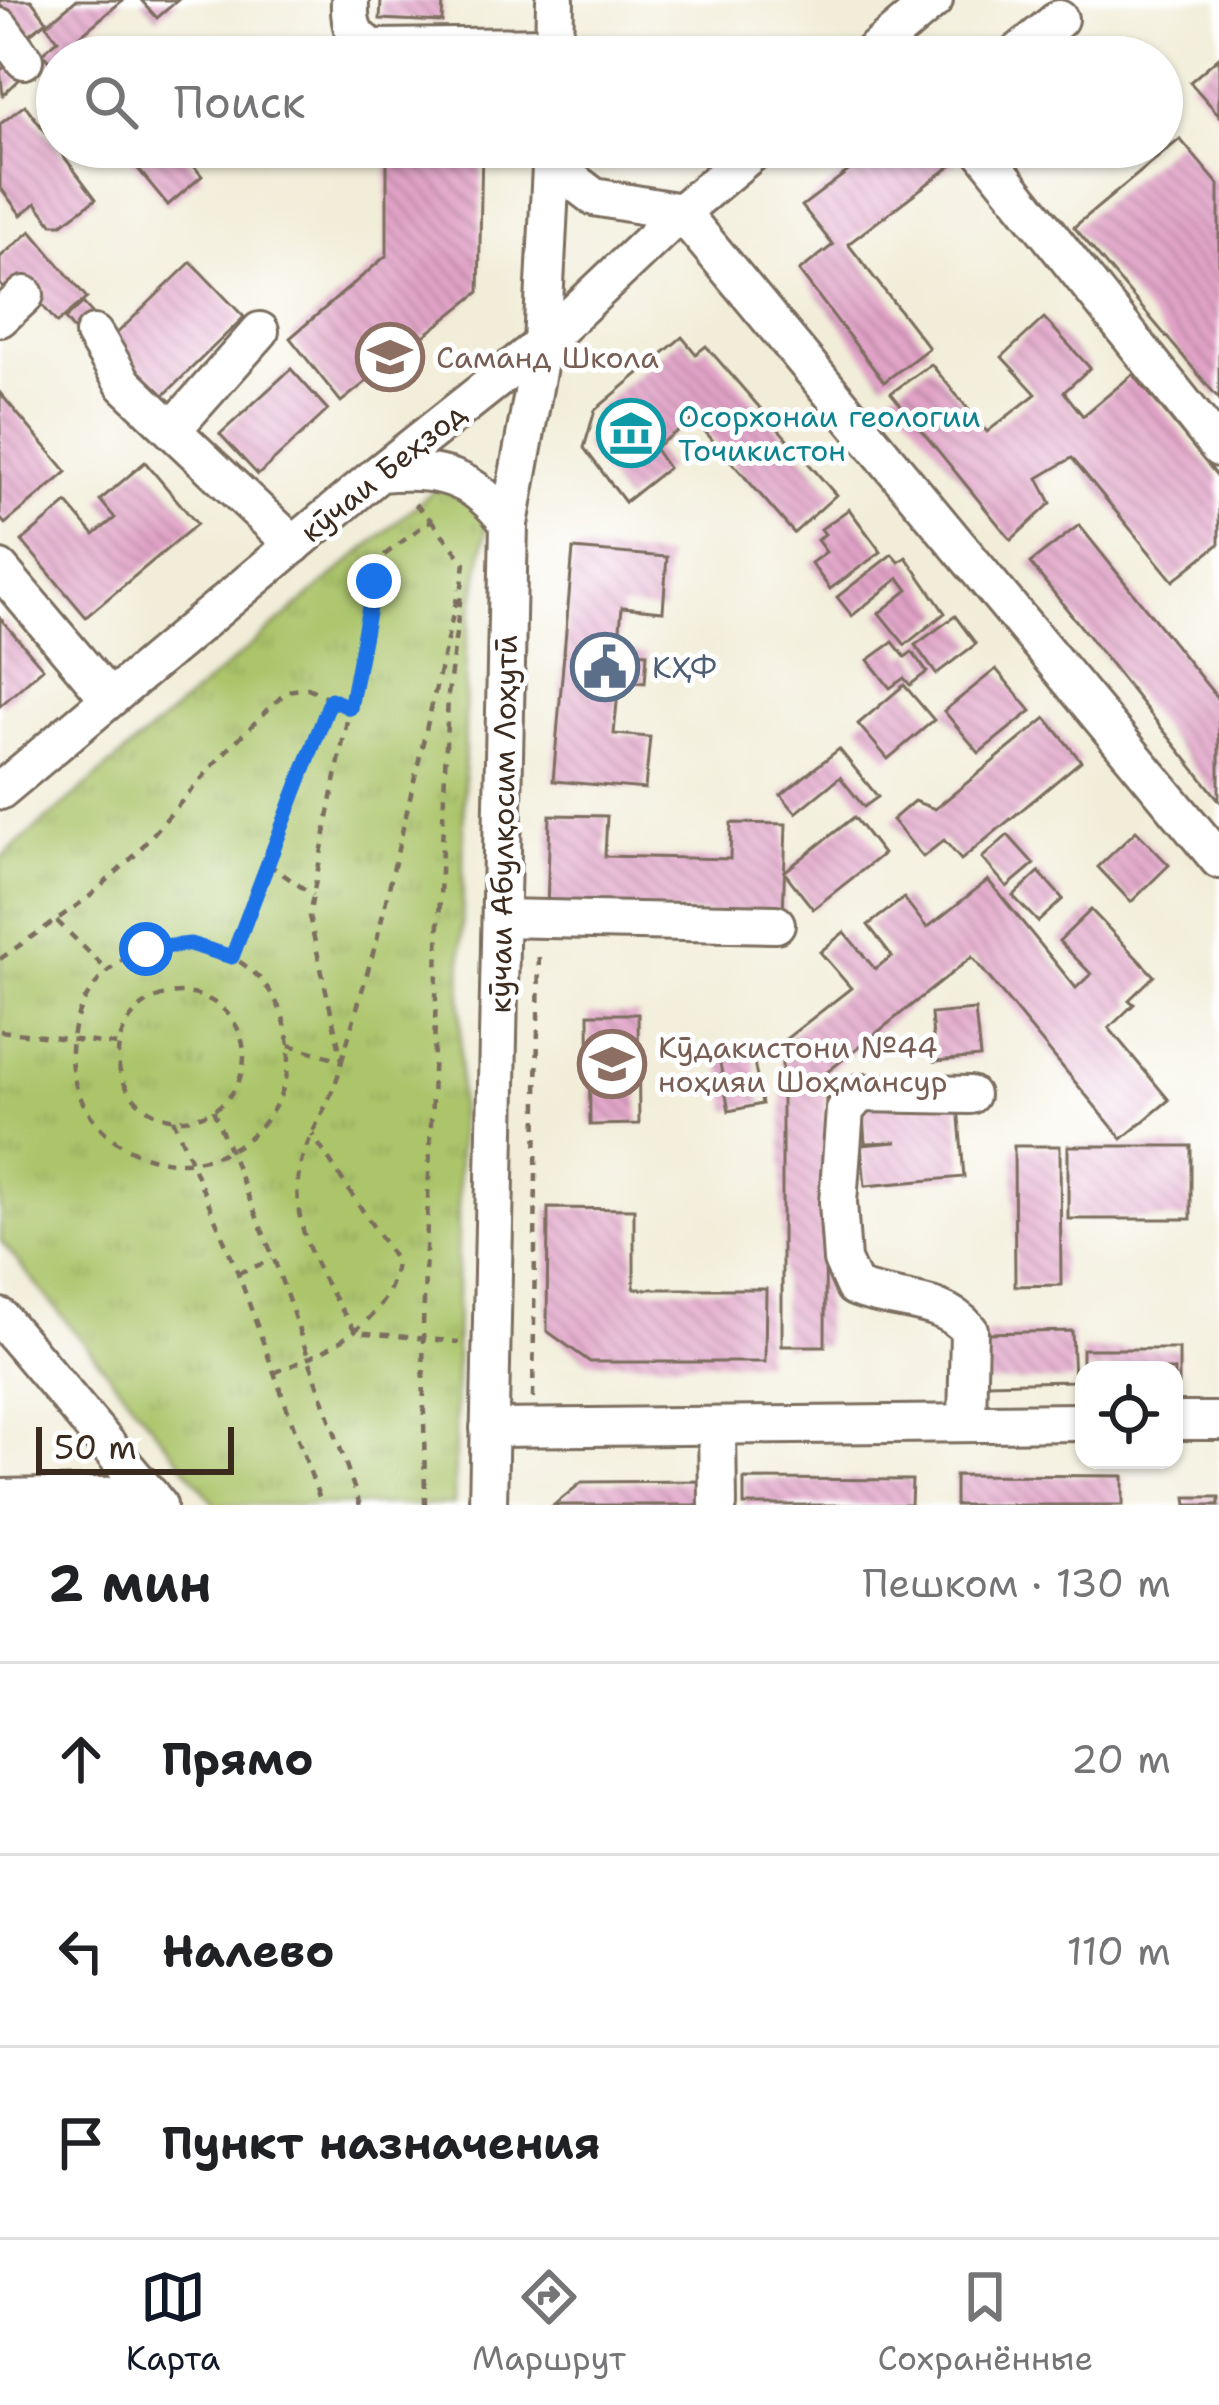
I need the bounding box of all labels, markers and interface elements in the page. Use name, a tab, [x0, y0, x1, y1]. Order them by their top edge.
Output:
search box	[36, 36, 1183, 168]
icon: search	[78, 69, 144, 135]
text: Поиск	[174, 72, 305, 132]
school or university icon: Саманд Школа	[355, 322, 425, 392]
place label: Саманд Школа	[436, 337, 659, 378]
street label: кӯчаи Беҳзод	[292, 393, 474, 551]
place label: Осорхонаи геологии Точикистон	[678, 396, 981, 471]
museum icon: Осорхонаи геологии Точикистон	[596, 398, 666, 468]
route end	[347, 554, 401, 608]
public building icon: КҲФ	[570, 632, 640, 702]
street label: кӯчаи Абулқосим Лоҳутӣ	[479, 634, 527, 1014]
place label: КҲФ	[652, 647, 717, 688]
route start	[119, 922, 173, 976]
place label: Кӯдакистони №44 ноҳияи Шоҳмансур	[658, 1027, 948, 1102]
school or university icon: Кӯдакистони №44 ноҳияи Шоҳмансур	[577, 1029, 647, 1099]
map controls	[1075, 1361, 1183, 1469]
button: locate	[1075, 1361, 1183, 1469]
scale bar	[36, 1421, 234, 1474]
text: 50 m	[54, 1425, 137, 1470]
text: 2 мин	[48, 1549, 212, 1617]
text: Пешком · 130 m	[863, 1557, 1171, 1609]
icon: ahead	[48, 1726, 114, 1792]
text: Прямо	[162, 1729, 313, 1789]
text: 20 m	[1071, 1733, 1171, 1785]
icon: left	[48, 1918, 114, 1984]
text: Налево	[162, 1921, 335, 1981]
text: 110 m	[1067, 1925, 1171, 1977]
icon: arrive	[48, 2110, 114, 2176]
text: Пункт назначения	[162, 2113, 601, 2173]
tab: Карта	[126, 2264, 220, 2381]
tab: Маршрут	[472, 2264, 626, 2381]
tab: Сохранённые	[878, 2264, 1093, 2381]

